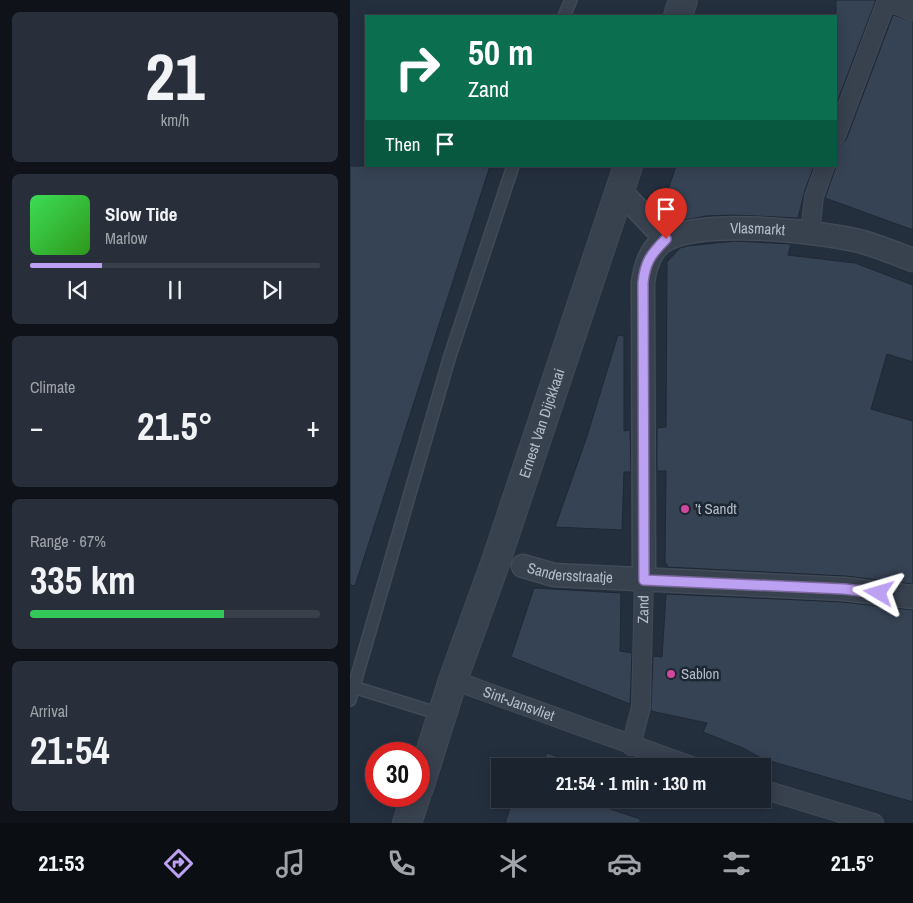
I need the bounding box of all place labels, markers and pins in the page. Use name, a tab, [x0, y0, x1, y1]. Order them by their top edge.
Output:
pin	[645, 188, 687, 239]
place label: ’t Sandt	[695, 498, 737, 519]
marker: ’t Sandt	[679, 503, 691, 515]
place label: Sablon	[681, 663, 719, 684]
marker: Sablon	[665, 668, 677, 680]

